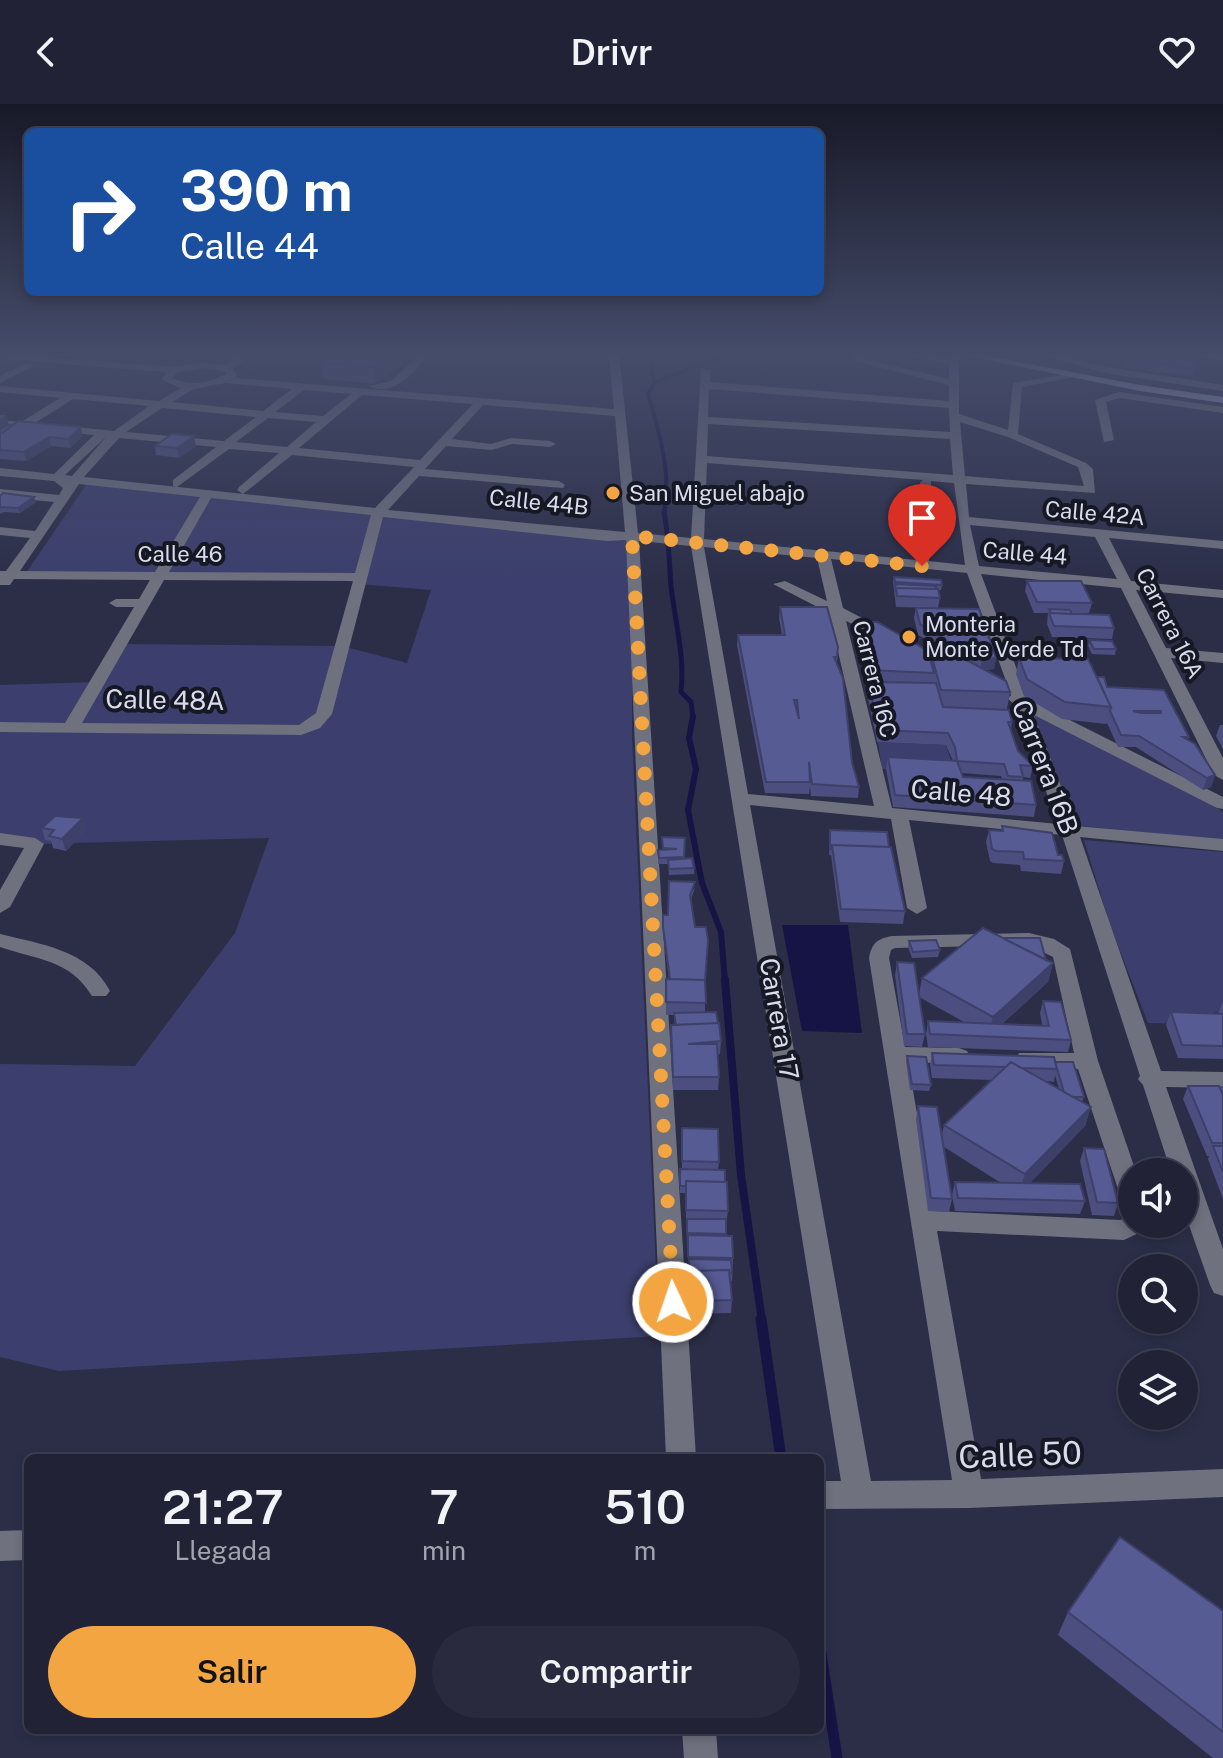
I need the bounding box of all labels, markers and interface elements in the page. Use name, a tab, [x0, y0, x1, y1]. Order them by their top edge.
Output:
icon: back	[24, 30, 68, 74]
icon: heart	[1155, 30, 1199, 74]
text: Drivr	[570, 31, 653, 73]
text: 390 m	[180, 158, 353, 224]
icon: right	[48, 160, 152, 264]
text: Calle 44	[180, 225, 319, 267]
place label: San Miguel abajo	[629, 480, 805, 506]
street label: Calle 44B	[488, 484, 590, 520]
marker: San Miguel abajo	[604, 484, 622, 502]
pin	[888, 484, 956, 566]
icon: arrive	[900, 496, 944, 540]
street label: Calle 42A	[1044, 496, 1146, 530]
street label: Calle 44	[982, 536, 1069, 570]
street label: Calle 46	[138, 541, 222, 567]
street label: Carrera 16A	[1131, 563, 1209, 683]
place label: Monteria Monte Verde Td	[925, 611, 1085, 662]
street label: Carrera 16C	[848, 618, 902, 740]
marker: Monteria Monte Verde Td	[900, 628, 918, 646]
street label: Calle 48A	[105, 683, 225, 716]
street label: Carrera 16B	[1006, 695, 1085, 838]
street label: Calle 48	[909, 773, 1013, 812]
street label: Carrera 17	[754, 955, 805, 1082]
map controls	[1118, 1158, 1198, 1430]
button: sound	[1118, 1158, 1198, 1238]
button: search	[1118, 1254, 1198, 1334]
position arrow	[631, 1260, 715, 1344]
button: layers	[1118, 1350, 1198, 1430]
street label: Calle 50	[958, 1434, 1082, 1475]
text: 21:27	[162, 1478, 284, 1535]
text: 7	[429, 1478, 459, 1535]
text: 510	[604, 1478, 686, 1535]
text: Llegada	[174, 1535, 271, 1566]
text: min	[422, 1535, 466, 1566]
text: m	[634, 1535, 656, 1566]
button: Salir	[48, 1626, 416, 1718]
button: Compartir	[432, 1626, 800, 1718]

